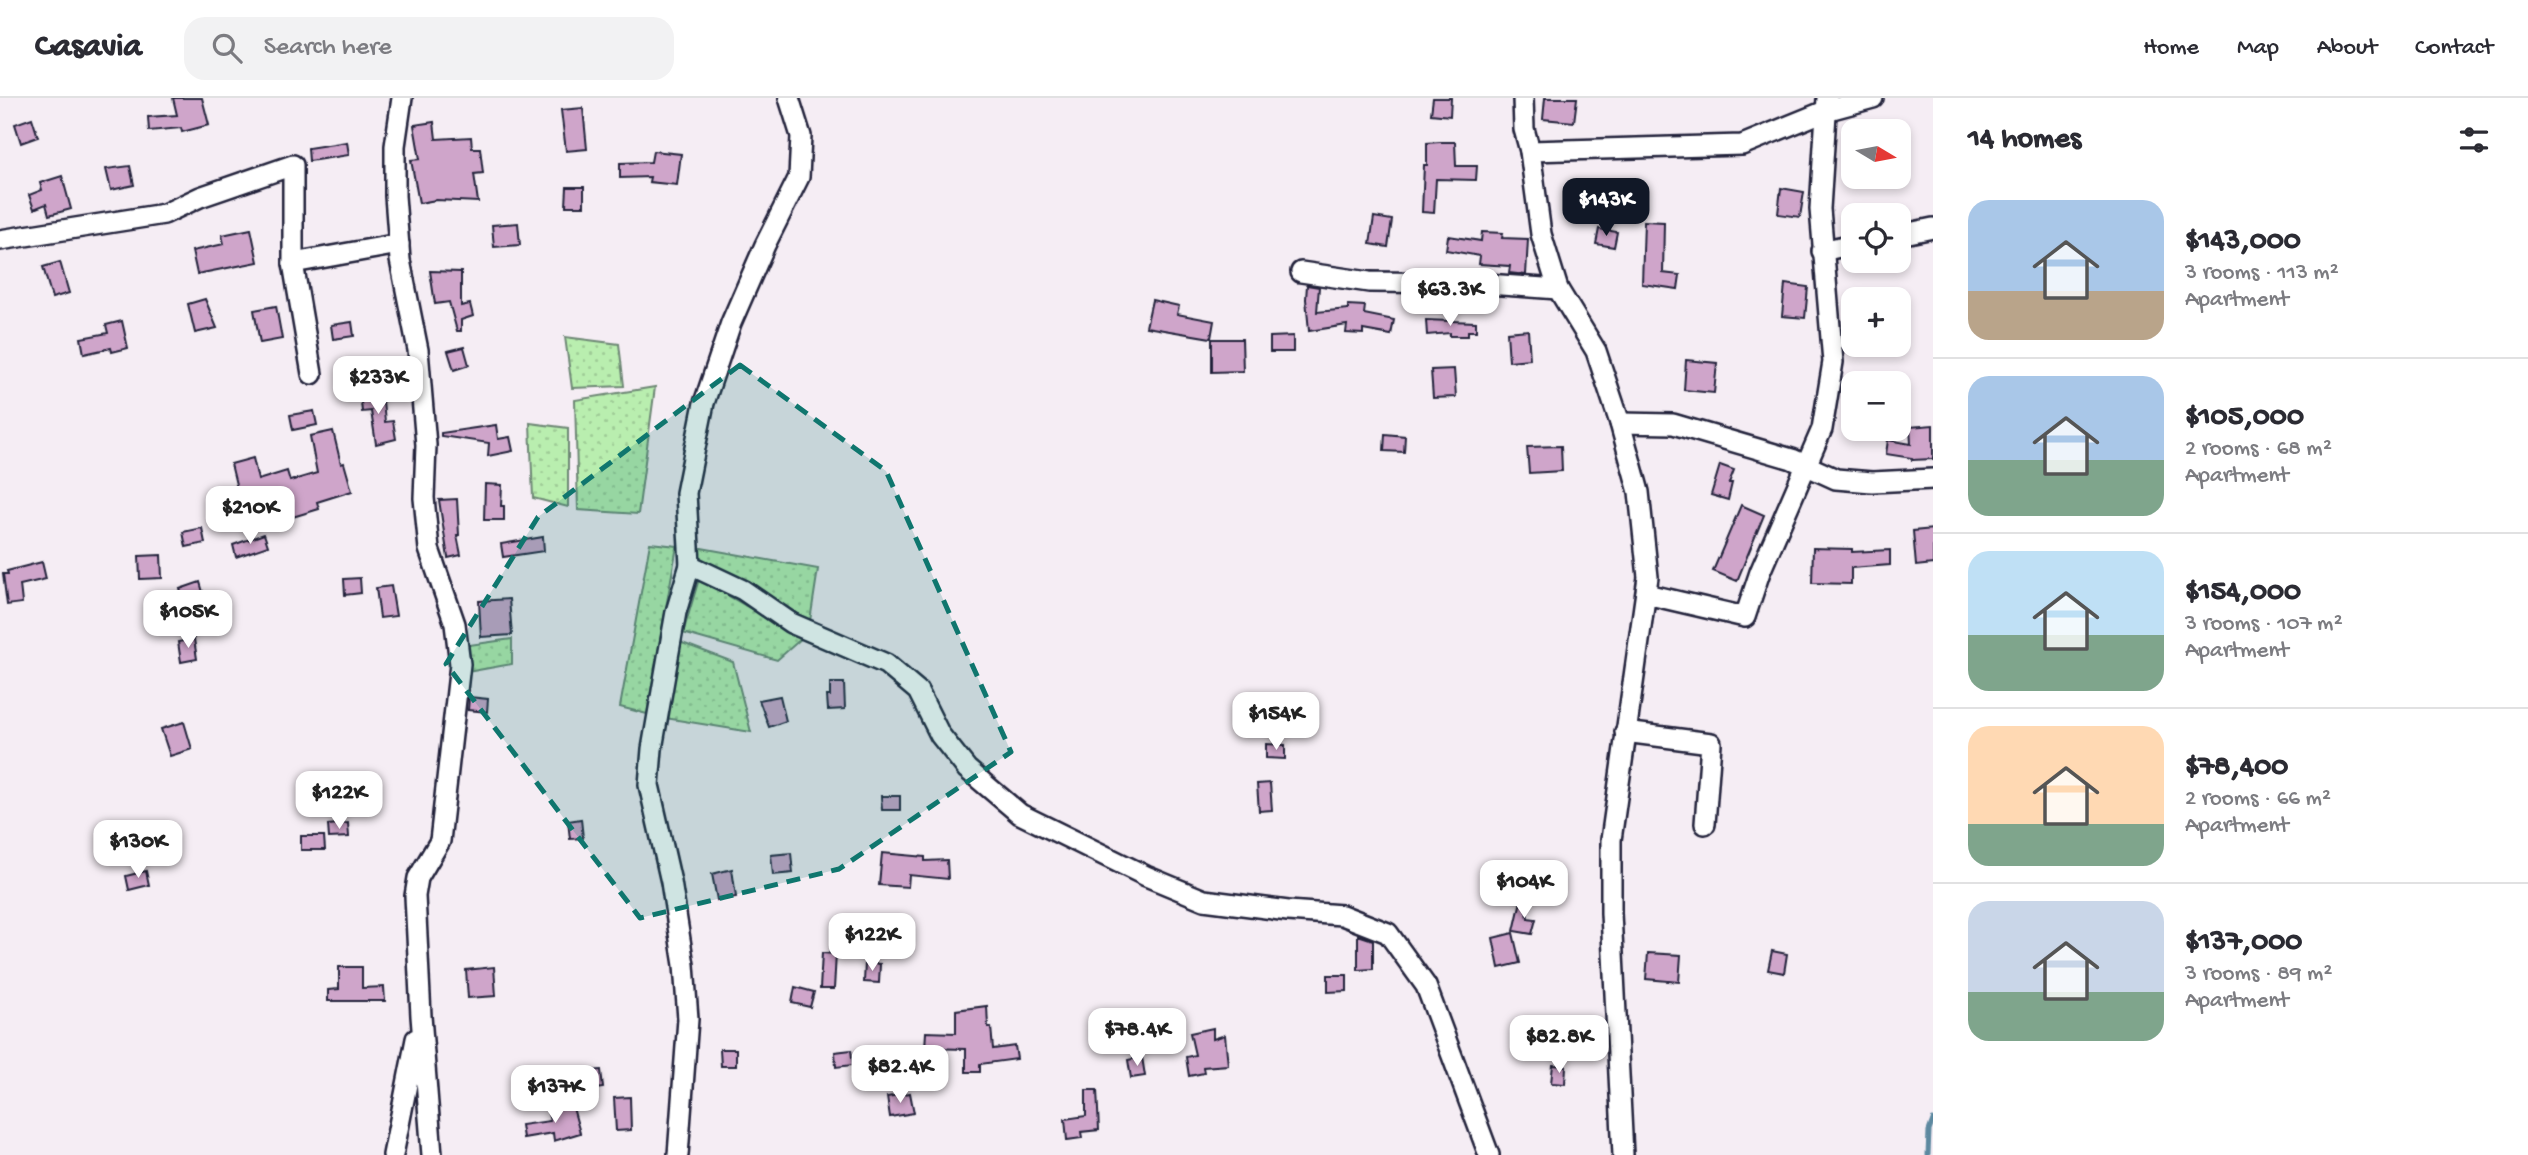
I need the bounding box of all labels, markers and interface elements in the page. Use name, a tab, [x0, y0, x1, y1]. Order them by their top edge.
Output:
search box	[184, 17, 674, 80]
text: Casavia	[35, 29, 142, 67]
icon: search	[208, 29, 246, 67]
text: Search here	[264, 33, 392, 64]
text: Home	[2143, 34, 2199, 63]
text: Map	[2237, 34, 2279, 63]
text: About	[2317, 34, 2377, 63]
text: Contact	[2415, 34, 2493, 63]
north arrow	[1841, 119, 1911, 189]
map controls	[1841, 119, 1911, 441]
icon: filters	[2455, 121, 2493, 159]
text: 14 homes	[1968, 123, 2081, 158]
pin: $143K	[1557, 178, 1655, 238]
text: $143K	[1578, 187, 1634, 214]
button: locate	[1841, 203, 1911, 273]
text: $143,000	[2185, 225, 2301, 260]
icon: home	[2024, 228, 2108, 312]
text: 3 rooms · 113 m²	[2185, 260, 2339, 287]
pin: $63.3K	[1393, 268, 1507, 328]
text: $63.3K	[1417, 277, 1483, 304]
button: +	[1841, 287, 1911, 357]
text: Apartment	[2185, 287, 2289, 314]
pin: $233K	[329, 356, 427, 416]
text: $233K	[349, 365, 407, 392]
button: −	[1841, 371, 1911, 441]
text: $105,000	[2185, 401, 2304, 436]
icon: home	[2024, 404, 2108, 488]
text: 2 rooms · 68 m²	[2185, 436, 2332, 463]
text: Apartment	[2185, 463, 2289, 490]
pin: $210K	[201, 486, 299, 546]
text: $210K	[222, 495, 278, 522]
text: $154,000	[2185, 576, 2301, 611]
icon: home	[2024, 579, 2108, 663]
pin: $105K	[139, 590, 237, 650]
text: $105K	[159, 599, 217, 626]
text: 3 rooms · 107 m²	[2185, 611, 2343, 638]
text: Apartment	[2185, 638, 2289, 665]
pin: $154K	[1227, 692, 1325, 752]
text: $154K	[1248, 701, 1304, 728]
text: $78,400	[2185, 751, 2288, 786]
icon: home	[2024, 754, 2108, 838]
pin: $122K	[290, 772, 388, 831]
text: $122K	[312, 780, 366, 807]
text: 2 rooms · 66 m²	[2185, 786, 2331, 813]
text: Apartment	[2185, 813, 2289, 840]
pin: $130K	[89, 820, 187, 880]
text: $130K	[109, 829, 167, 856]
pin: $104K	[1475, 860, 1573, 920]
text: $104K	[1496, 869, 1552, 896]
pin: $122K	[823, 914, 921, 973]
text: $122K	[845, 922, 899, 949]
text: $137,000	[2185, 926, 2302, 961]
icon: home	[2024, 929, 2108, 1013]
text: 3 rooms · 89 m²	[2185, 961, 2332, 988]
text: Apartment	[2185, 988, 2289, 1015]
pin: $78.4K	[1080, 1009, 1194, 1068]
pin: $82.8K	[1502, 1016, 1616, 1075]
text: $78.4K	[1104, 1017, 1170, 1044]
text: $82.8K	[1526, 1024, 1592, 1051]
pin: $82.4K	[843, 1046, 957, 1105]
text: $82.4K	[868, 1054, 932, 1081]
pin: $137K	[506, 1066, 604, 1125]
text: $137K	[527, 1074, 583, 1101]

